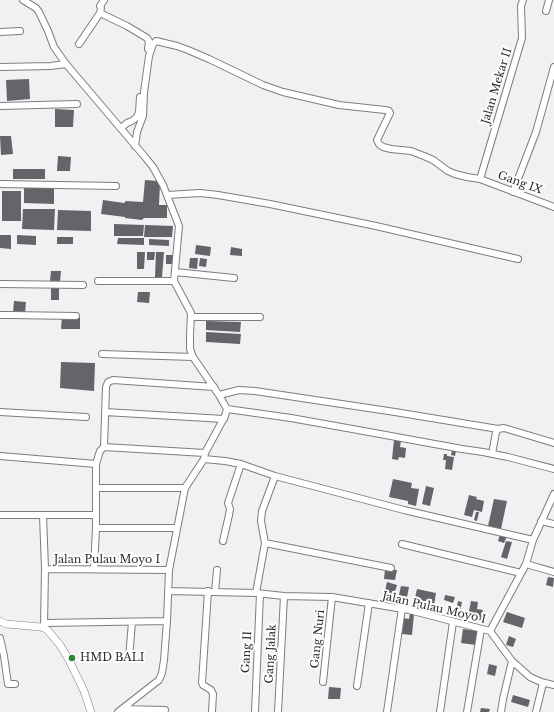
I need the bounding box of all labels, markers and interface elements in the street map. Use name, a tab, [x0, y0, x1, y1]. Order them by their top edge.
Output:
street label: Jalan Mekar II	[479, 46, 515, 126]
street label: Gang IX	[496, 169, 544, 197]
street label: Jalan Pulau Moyo I	[54, 553, 160, 567]
street label: Jalan Pulau Moyo I	[381, 590, 487, 626]
street label: Gang Nuri	[308, 609, 328, 669]
street label: Gang Jalak	[263, 624, 279, 684]
street label: Gang II	[239, 631, 255, 673]
place label: HMD BALI	[80, 651, 144, 665]
marker: HMD BALI	[67, 653, 77, 663]

